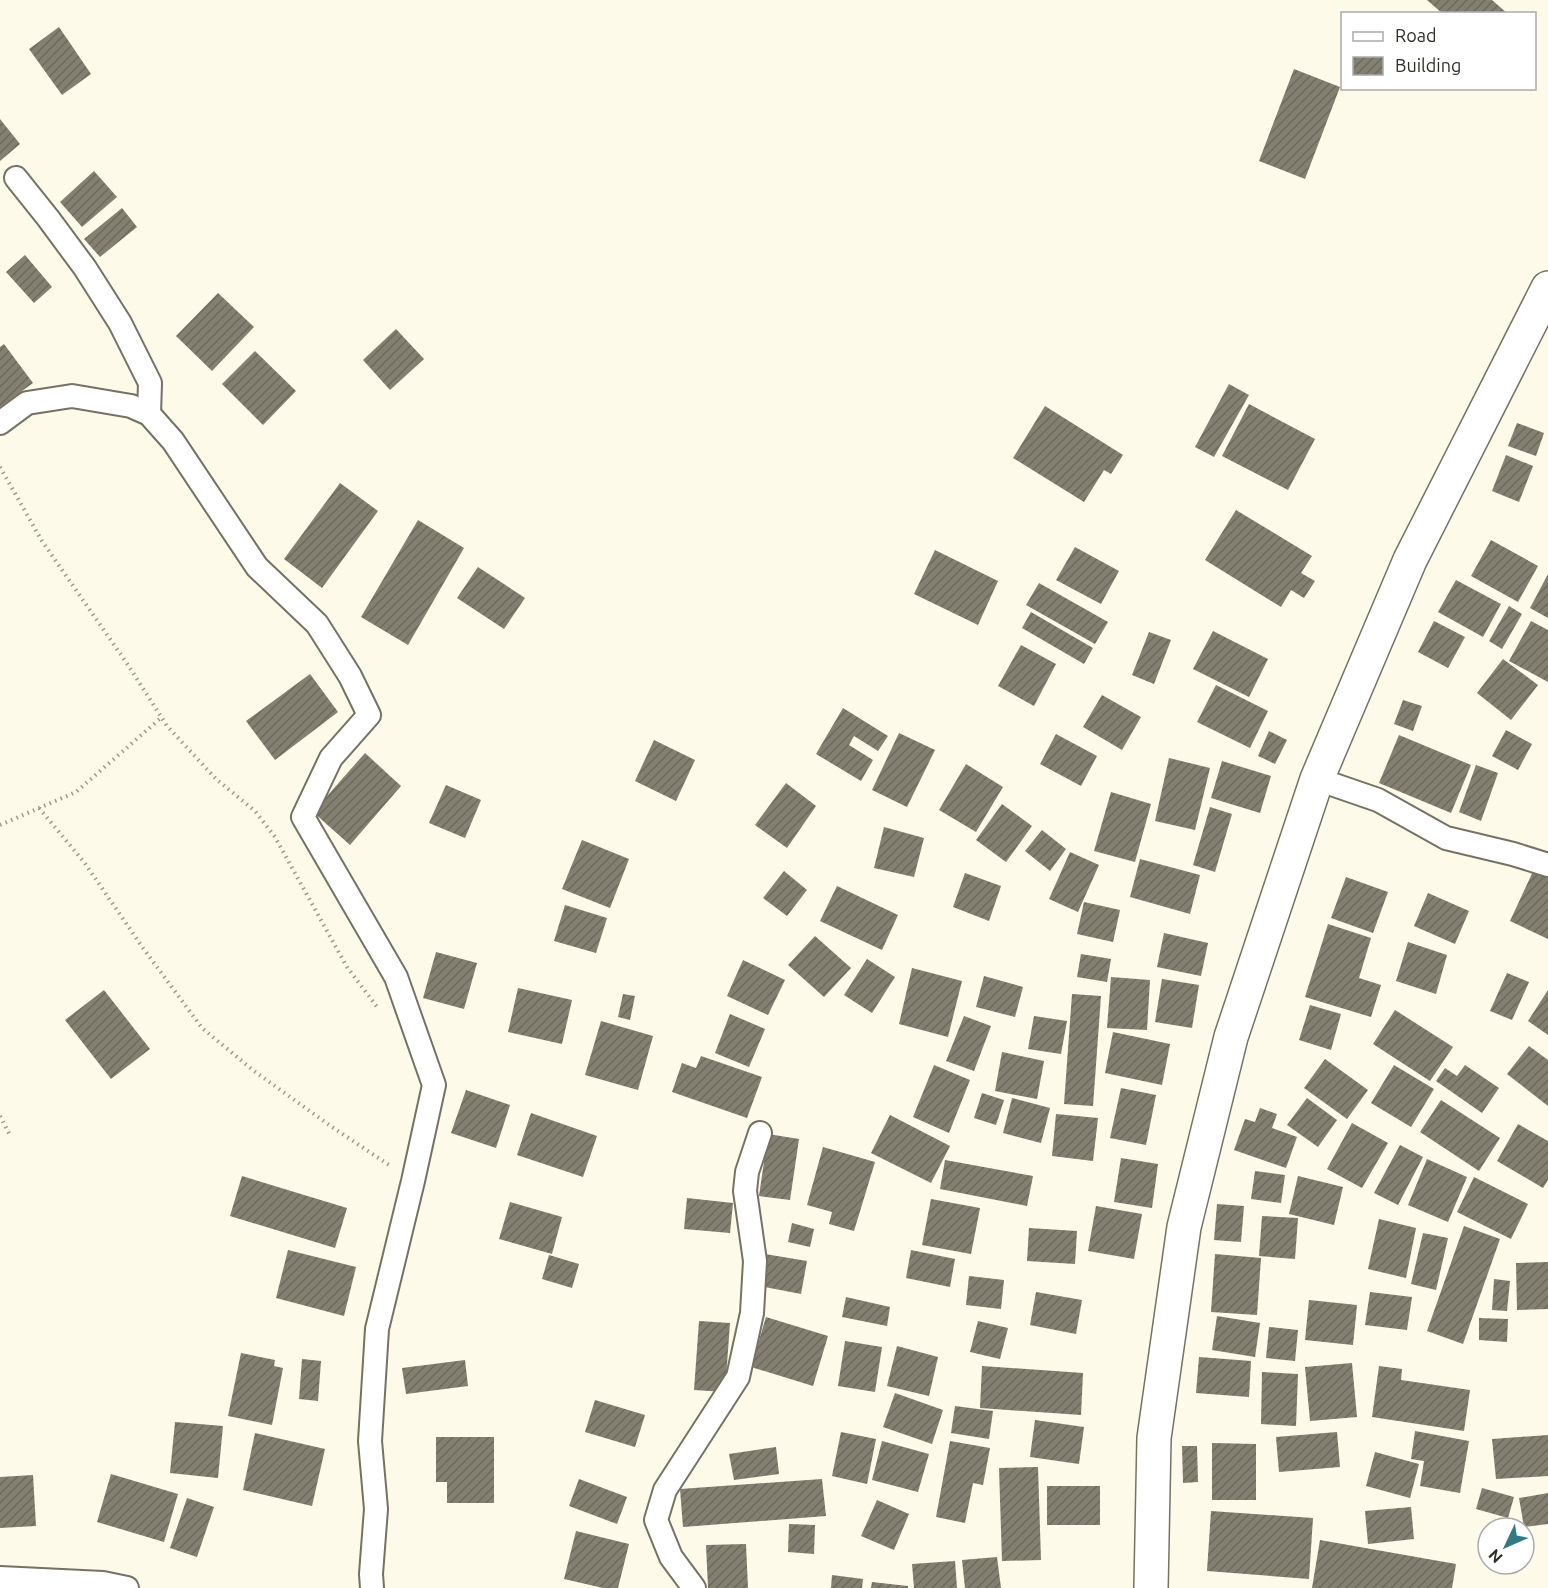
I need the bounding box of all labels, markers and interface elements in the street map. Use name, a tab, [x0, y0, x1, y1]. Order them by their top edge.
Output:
legend	[1341, 12, 1536, 90]
text: Road	[1395, 25, 1437, 45]
text: Building	[1395, 55, 1461, 75]
north arrow	[1476, 1516, 1536, 1576]
text: N	[1485, 1546, 1506, 1567]

